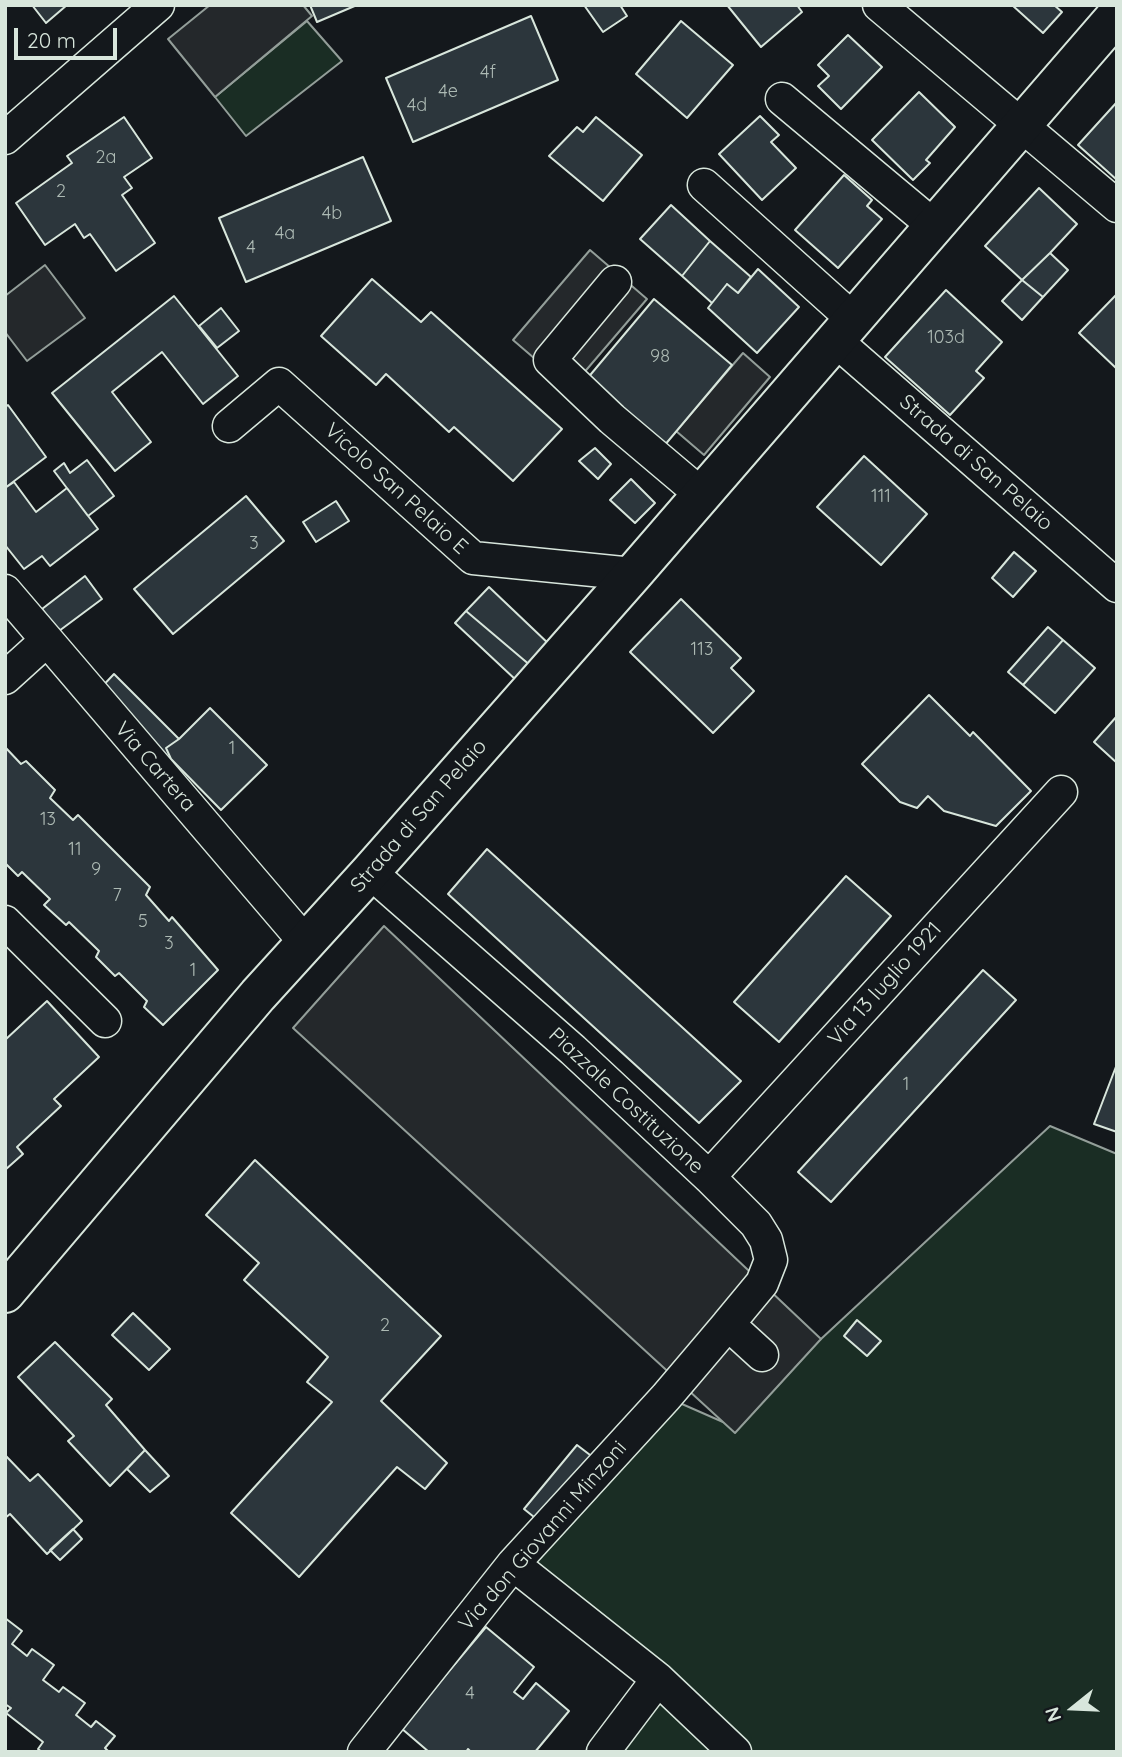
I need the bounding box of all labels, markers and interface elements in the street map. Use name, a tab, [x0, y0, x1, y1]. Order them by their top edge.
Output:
scale bar	[18, 14, 121, 58]
text: 20 m	[27, 27, 76, 53]
house number: 4f	[480, 62, 496, 84]
house number: 4e	[438, 81, 458, 103]
house number: 4d	[407, 95, 427, 117]
house number: 2a	[96, 147, 116, 169]
house number: 2	[56, 181, 66, 203]
house number: 4b	[322, 203, 342, 225]
house number: 4a	[275, 223, 295, 245]
house number: 4	[246, 237, 256, 259]
house number: 103d	[927, 327, 965, 349]
house number: 98	[650, 346, 670, 368]
street label: Strada di San Pelaio	[894, 390, 1058, 536]
street label: Vicolo San Pelaio E	[319, 418, 473, 560]
house number: 111	[871, 486, 891, 508]
house number: 3	[249, 533, 259, 555]
house number: 113	[691, 639, 713, 661]
street label: Via Cartera	[109, 717, 201, 817]
street label: Strada di San Pelaio	[346, 734, 492, 898]
house number: 1	[229, 738, 235, 760]
house number: 13	[40, 809, 56, 831]
house number: 11	[68, 839, 82, 861]
house number: 9	[91, 859, 101, 881]
house number: 7	[112, 885, 122, 907]
house number: 5	[138, 911, 148, 933]
street label: Via 13 luglio 1921	[823, 917, 947, 1051]
house number: 3	[164, 933, 174, 955]
house number: 1	[190, 960, 196, 982]
street label: Piazzale Costituzione	[543, 1023, 709, 1179]
house number: 1	[903, 1074, 909, 1096]
house number: 2	[380, 1315, 390, 1337]
street label: Via don Giovanni Minzoni	[454, 1436, 632, 1636]
north arrow	[1038, 1673, 1108, 1743]
house number: 4	[465, 1683, 475, 1705]
text: N	[1039, 1704, 1067, 1725]

